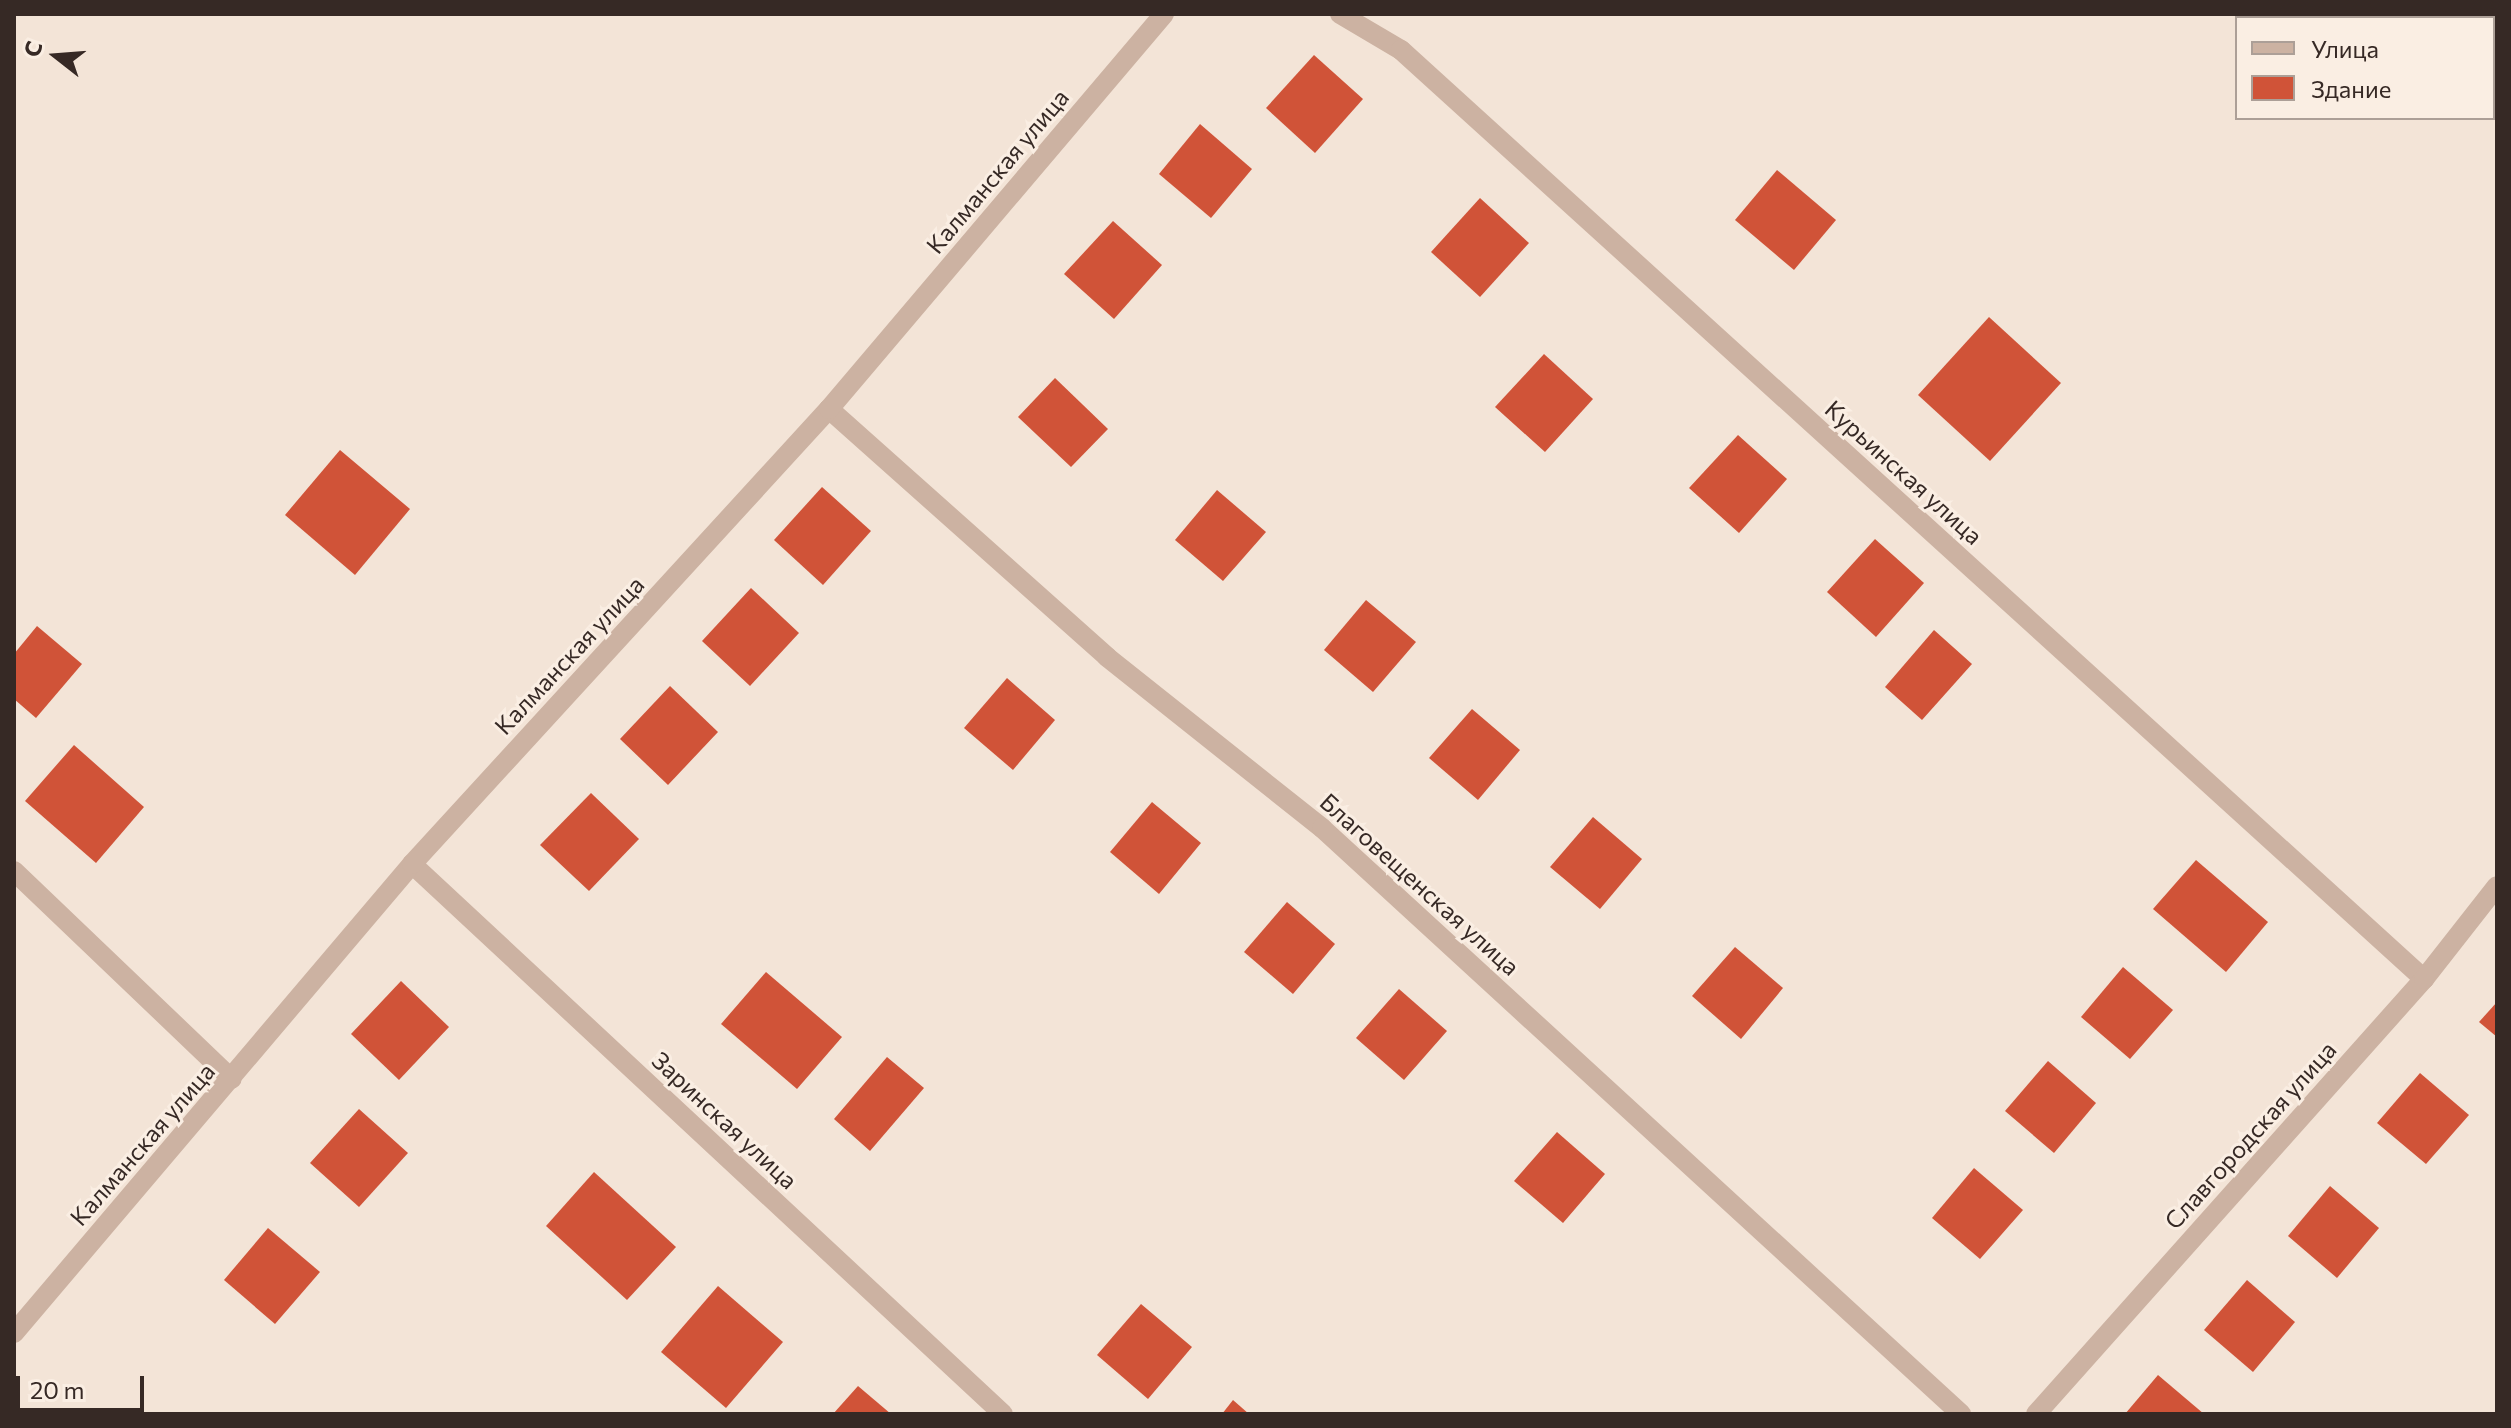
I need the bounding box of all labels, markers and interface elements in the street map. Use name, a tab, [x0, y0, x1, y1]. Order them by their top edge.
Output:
north arrow	[16, 16, 96, 96]
legend	[2235, 16, 2495, 120]
text: Улица	[2311, 34, 2379, 63]
text: С	[17, 38, 48, 60]
text: Здание	[2311, 74, 2391, 103]
street label: Калманская улица	[920, 83, 1074, 259]
street label: Курьинская улица	[1819, 394, 1989, 550]
street label: Калманская улица	[488, 570, 650, 740]
street label: Благовещенская улица	[1314, 787, 1526, 981]
street label: Славгородская улица	[2158, 1035, 2342, 1235]
street label: Заринская улица	[647, 1045, 803, 1195]
street label: Калманская улица	[64, 1057, 220, 1231]
scale bar	[20, 1360, 148, 1410]
text: 20 m	[30, 1375, 84, 1404]

